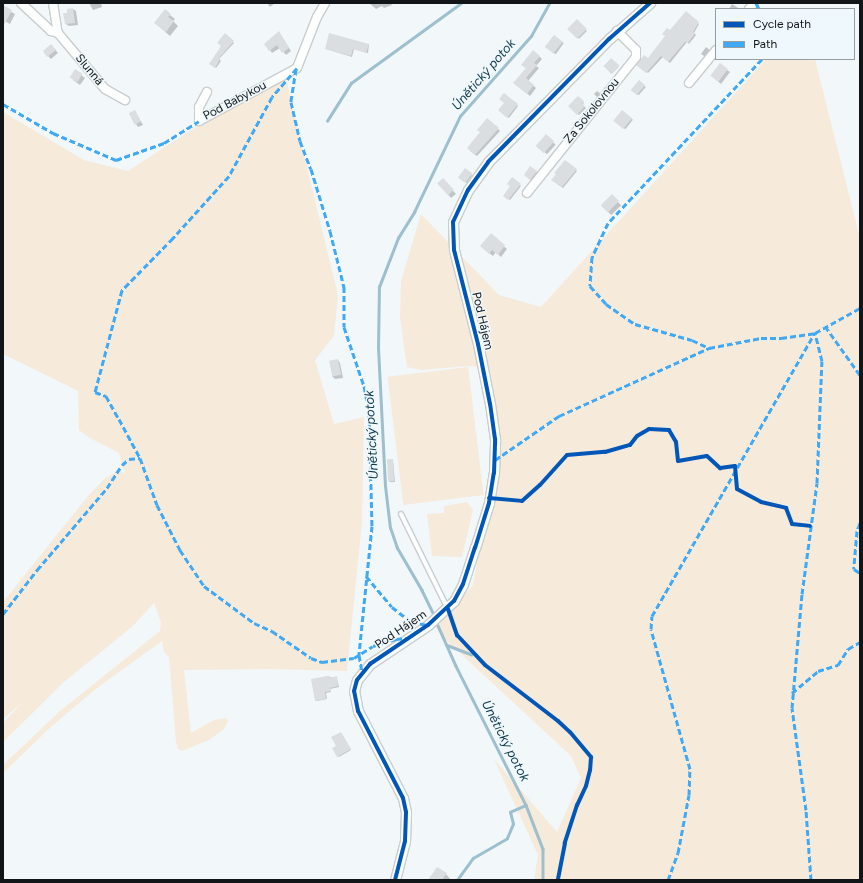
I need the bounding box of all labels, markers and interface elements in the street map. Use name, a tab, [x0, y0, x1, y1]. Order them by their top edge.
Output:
legend	[715, 8, 855, 60]
text: Cycle path	[753, 17, 811, 31]
water label: Únětický potok	[449, 36, 519, 114]
text: Path	[753, 37, 777, 51]
street label: Slunná	[72, 52, 106, 88]
street label: Za Sokolovnou	[561, 75, 623, 147]
street label: Pod Babykou	[201, 78, 269, 124]
street label: Pod Hájem	[468, 291, 496, 351]
water label: Únětický potok	[362, 390, 382, 480]
street label: Pod Hájem	[373, 608, 429, 652]
water label: Únětický potok	[478, 698, 532, 784]

